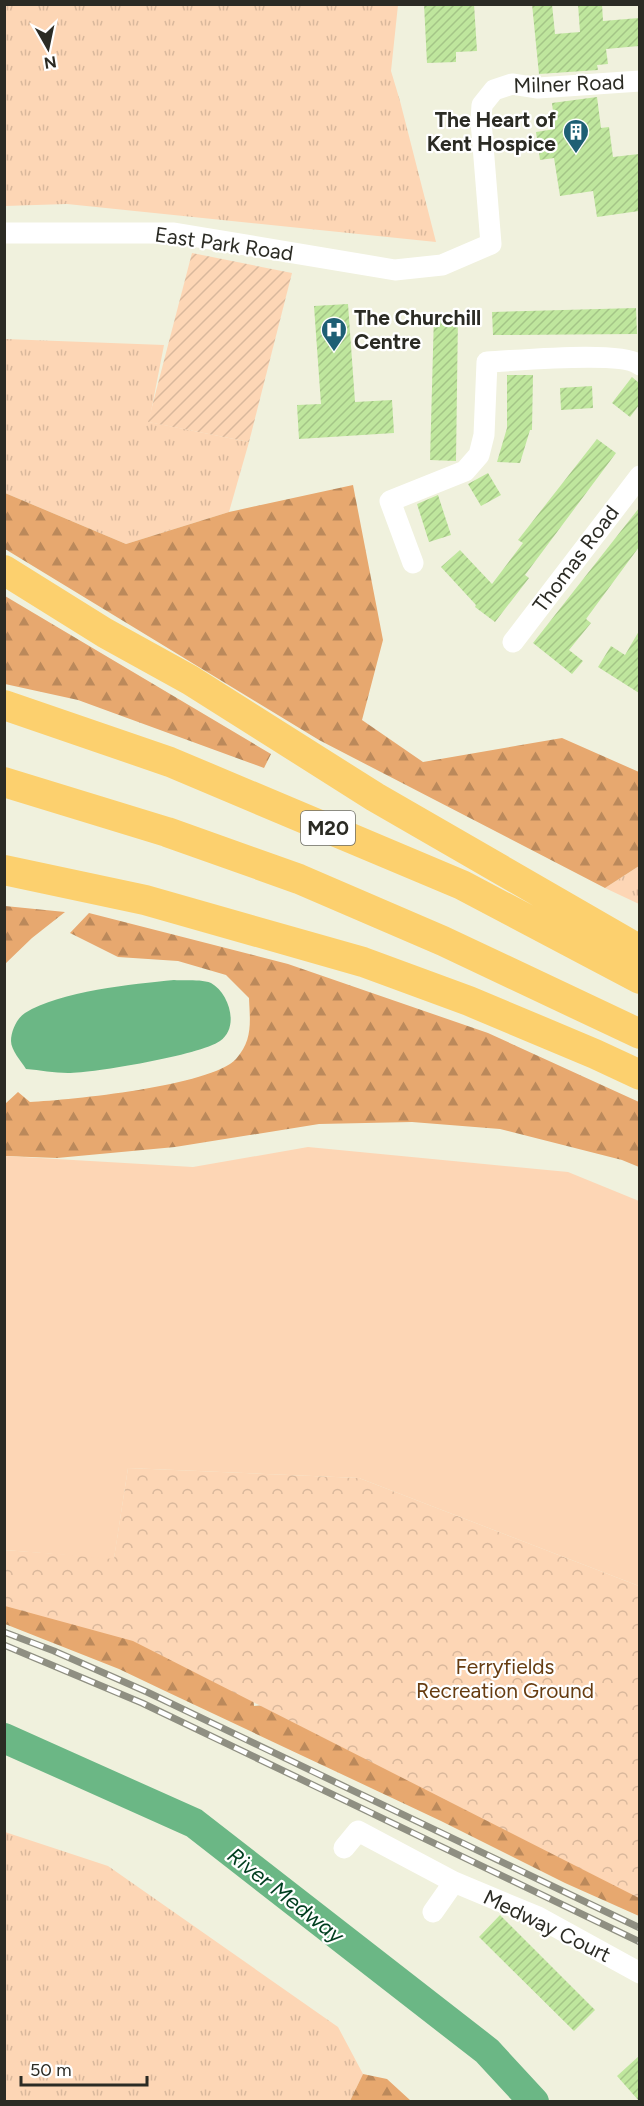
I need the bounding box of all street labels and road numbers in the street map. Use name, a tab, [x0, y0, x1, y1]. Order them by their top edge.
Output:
street label: Milner Road	[513, 69, 625, 98]
street label: East Park Road	[153, 221, 295, 266]
street label: Thomas Road	[527, 500, 624, 617]
road number: M20	[301, 811, 355, 845]
street label: Medway Court	[479, 1884, 615, 1967]

